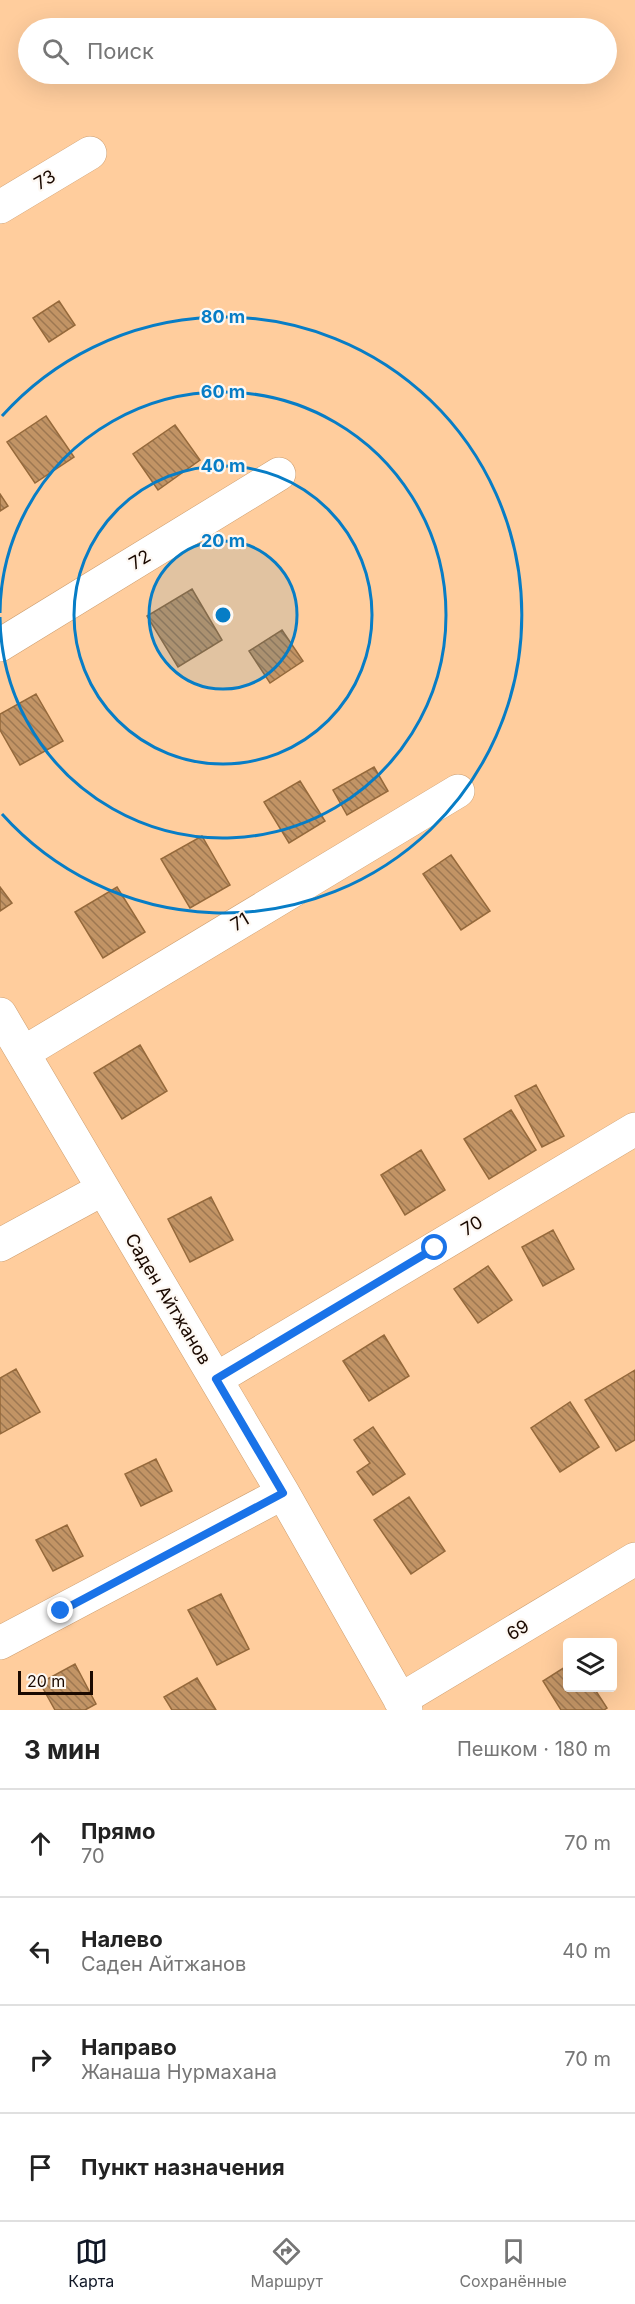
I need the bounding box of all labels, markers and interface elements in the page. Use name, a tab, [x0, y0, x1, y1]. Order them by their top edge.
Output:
search box	[18, 18, 617, 84]
icon: search	[39, 35, 72, 68]
text: Поиск	[87, 38, 154, 64]
street label: 73	[30, 165, 59, 194]
text: 80 m	[201, 306, 245, 327]
text: 60 m	[201, 381, 245, 402]
text: 40 m	[201, 455, 246, 476]
text: 20 m	[201, 530, 245, 551]
street label: 72	[125, 545, 154, 574]
centre of rings	[213, 605, 233, 625]
street label: 71	[227, 908, 253, 935]
street label: 70	[457, 1211, 486, 1240]
street label: Саден Айтжанов	[121, 1230, 216, 1368]
route start	[421, 1234, 447, 1260]
route end	[47, 1597, 73, 1623]
street label: 69	[503, 1615, 533, 1644]
map controls	[563, 1638, 617, 1692]
button: layers	[563, 1638, 617, 1692]
scale bar	[18, 1668, 93, 1696]
text: 20 m	[27, 1671, 65, 1691]
text: 3 мин	[24, 1734, 100, 1765]
text: Пешком · 180 m	[457, 1737, 611, 1761]
text: Прямо	[81, 1818, 155, 1844]
icon: ahead	[24, 1827, 57, 1860]
text: 70 m	[564, 1831, 611, 1855]
text: 70	[81, 1844, 105, 1868]
text: Налево	[81, 1926, 163, 1952]
icon: left	[24, 1935, 57, 1968]
text: 40 m	[562, 1939, 611, 1963]
text: Саден Айтжанов	[81, 1952, 246, 1976]
text: Направо	[81, 2034, 177, 2060]
icon: right	[24, 2043, 57, 2076]
text: 70 m	[564, 2047, 611, 2071]
text: Жанаша Нурмахана	[81, 2060, 277, 2084]
icon: arrive	[24, 2151, 57, 2184]
text: Пункт назначения	[81, 2154, 285, 2180]
tab: Карта	[68, 2235, 114, 2291]
tab: Маршрут	[250, 2235, 323, 2291]
tab: Сохранённые	[459, 2235, 567, 2291]

